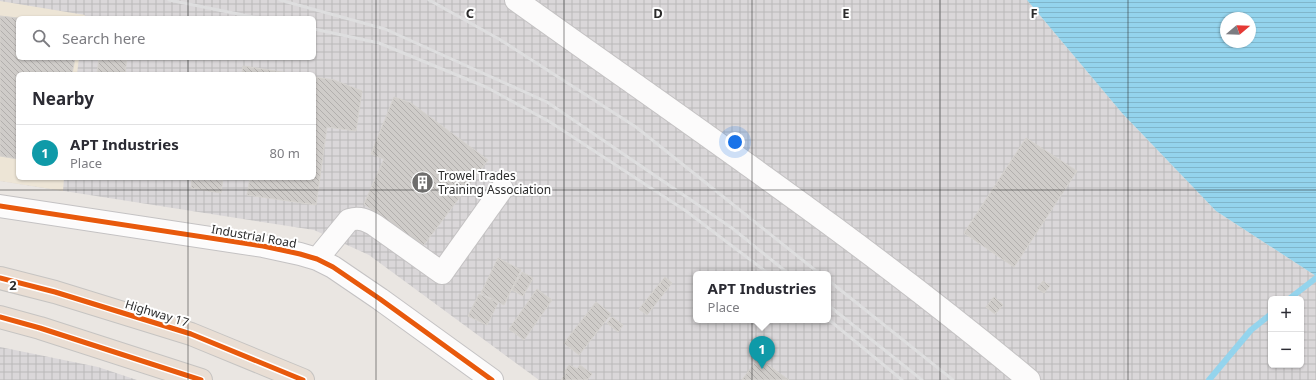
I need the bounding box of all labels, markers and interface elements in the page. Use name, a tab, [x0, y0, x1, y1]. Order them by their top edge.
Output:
text: C	[466, 4, 474, 22]
text: D	[653, 4, 663, 22]
text: E	[842, 4, 850, 22]
text: F	[1030, 4, 1038, 22]
north arrow	[1220, 12, 1256, 48]
search box	[16, 16, 316, 60]
icon: search	[30, 27, 52, 49]
text: Search here	[62, 28, 145, 48]
text: Nearby	[32, 87, 94, 110]
your location	[725, 132, 745, 152]
text: APT Industries	[70, 134, 179, 154]
text: 1	[41, 144, 49, 162]
text: 80 m	[270, 144, 300, 162]
text: Place	[70, 154, 102, 172]
place label: Trowel Trades Training Association	[438, 167, 551, 198]
building icon: Trowel Trades Training Association	[409, 169, 435, 195]
street label: Industrial Road	[210, 220, 298, 252]
popup	[693, 271, 831, 323]
text: 2	[9, 276, 17, 294]
text: APT Industries	[708, 278, 816, 298]
street label: Highway 17	[123, 295, 191, 331]
map controls	[1268, 296, 1304, 368]
button: +	[1268, 296, 1304, 332]
text: Place	[708, 298, 740, 316]
button: −	[1268, 332, 1304, 368]
pin: 1	[749, 336, 775, 369]

